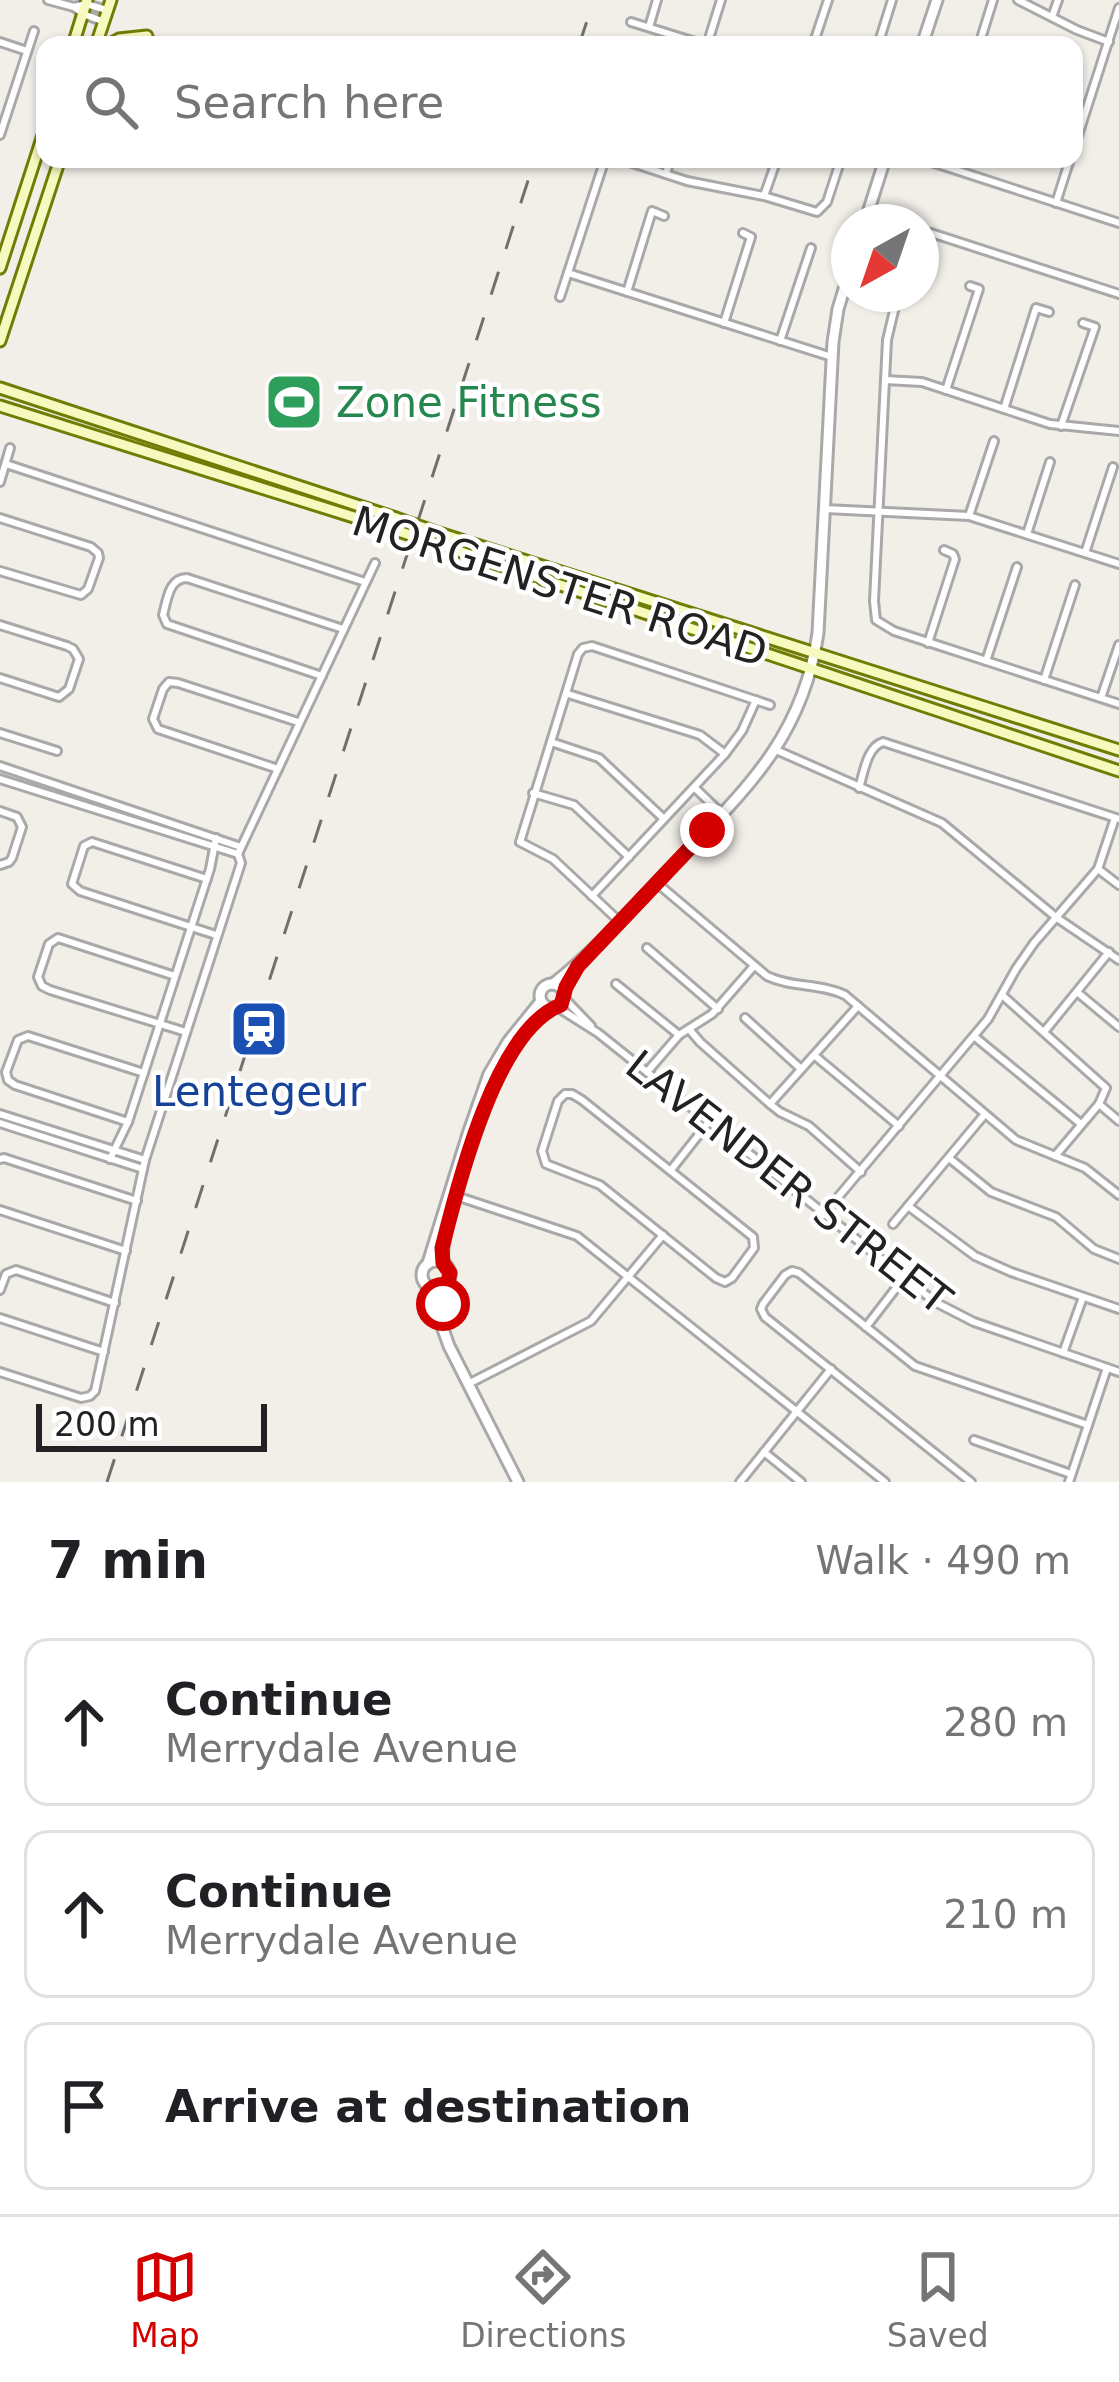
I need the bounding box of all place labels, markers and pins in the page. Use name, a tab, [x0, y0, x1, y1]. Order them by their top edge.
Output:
sports icon: Zone Fitness	[263, 371, 325, 433]
place label: Zone Fitness	[336, 378, 602, 427]
station icon: Lentegeur	[228, 998, 290, 1060]
place label: Lentegeur	[152, 1067, 367, 1116]

